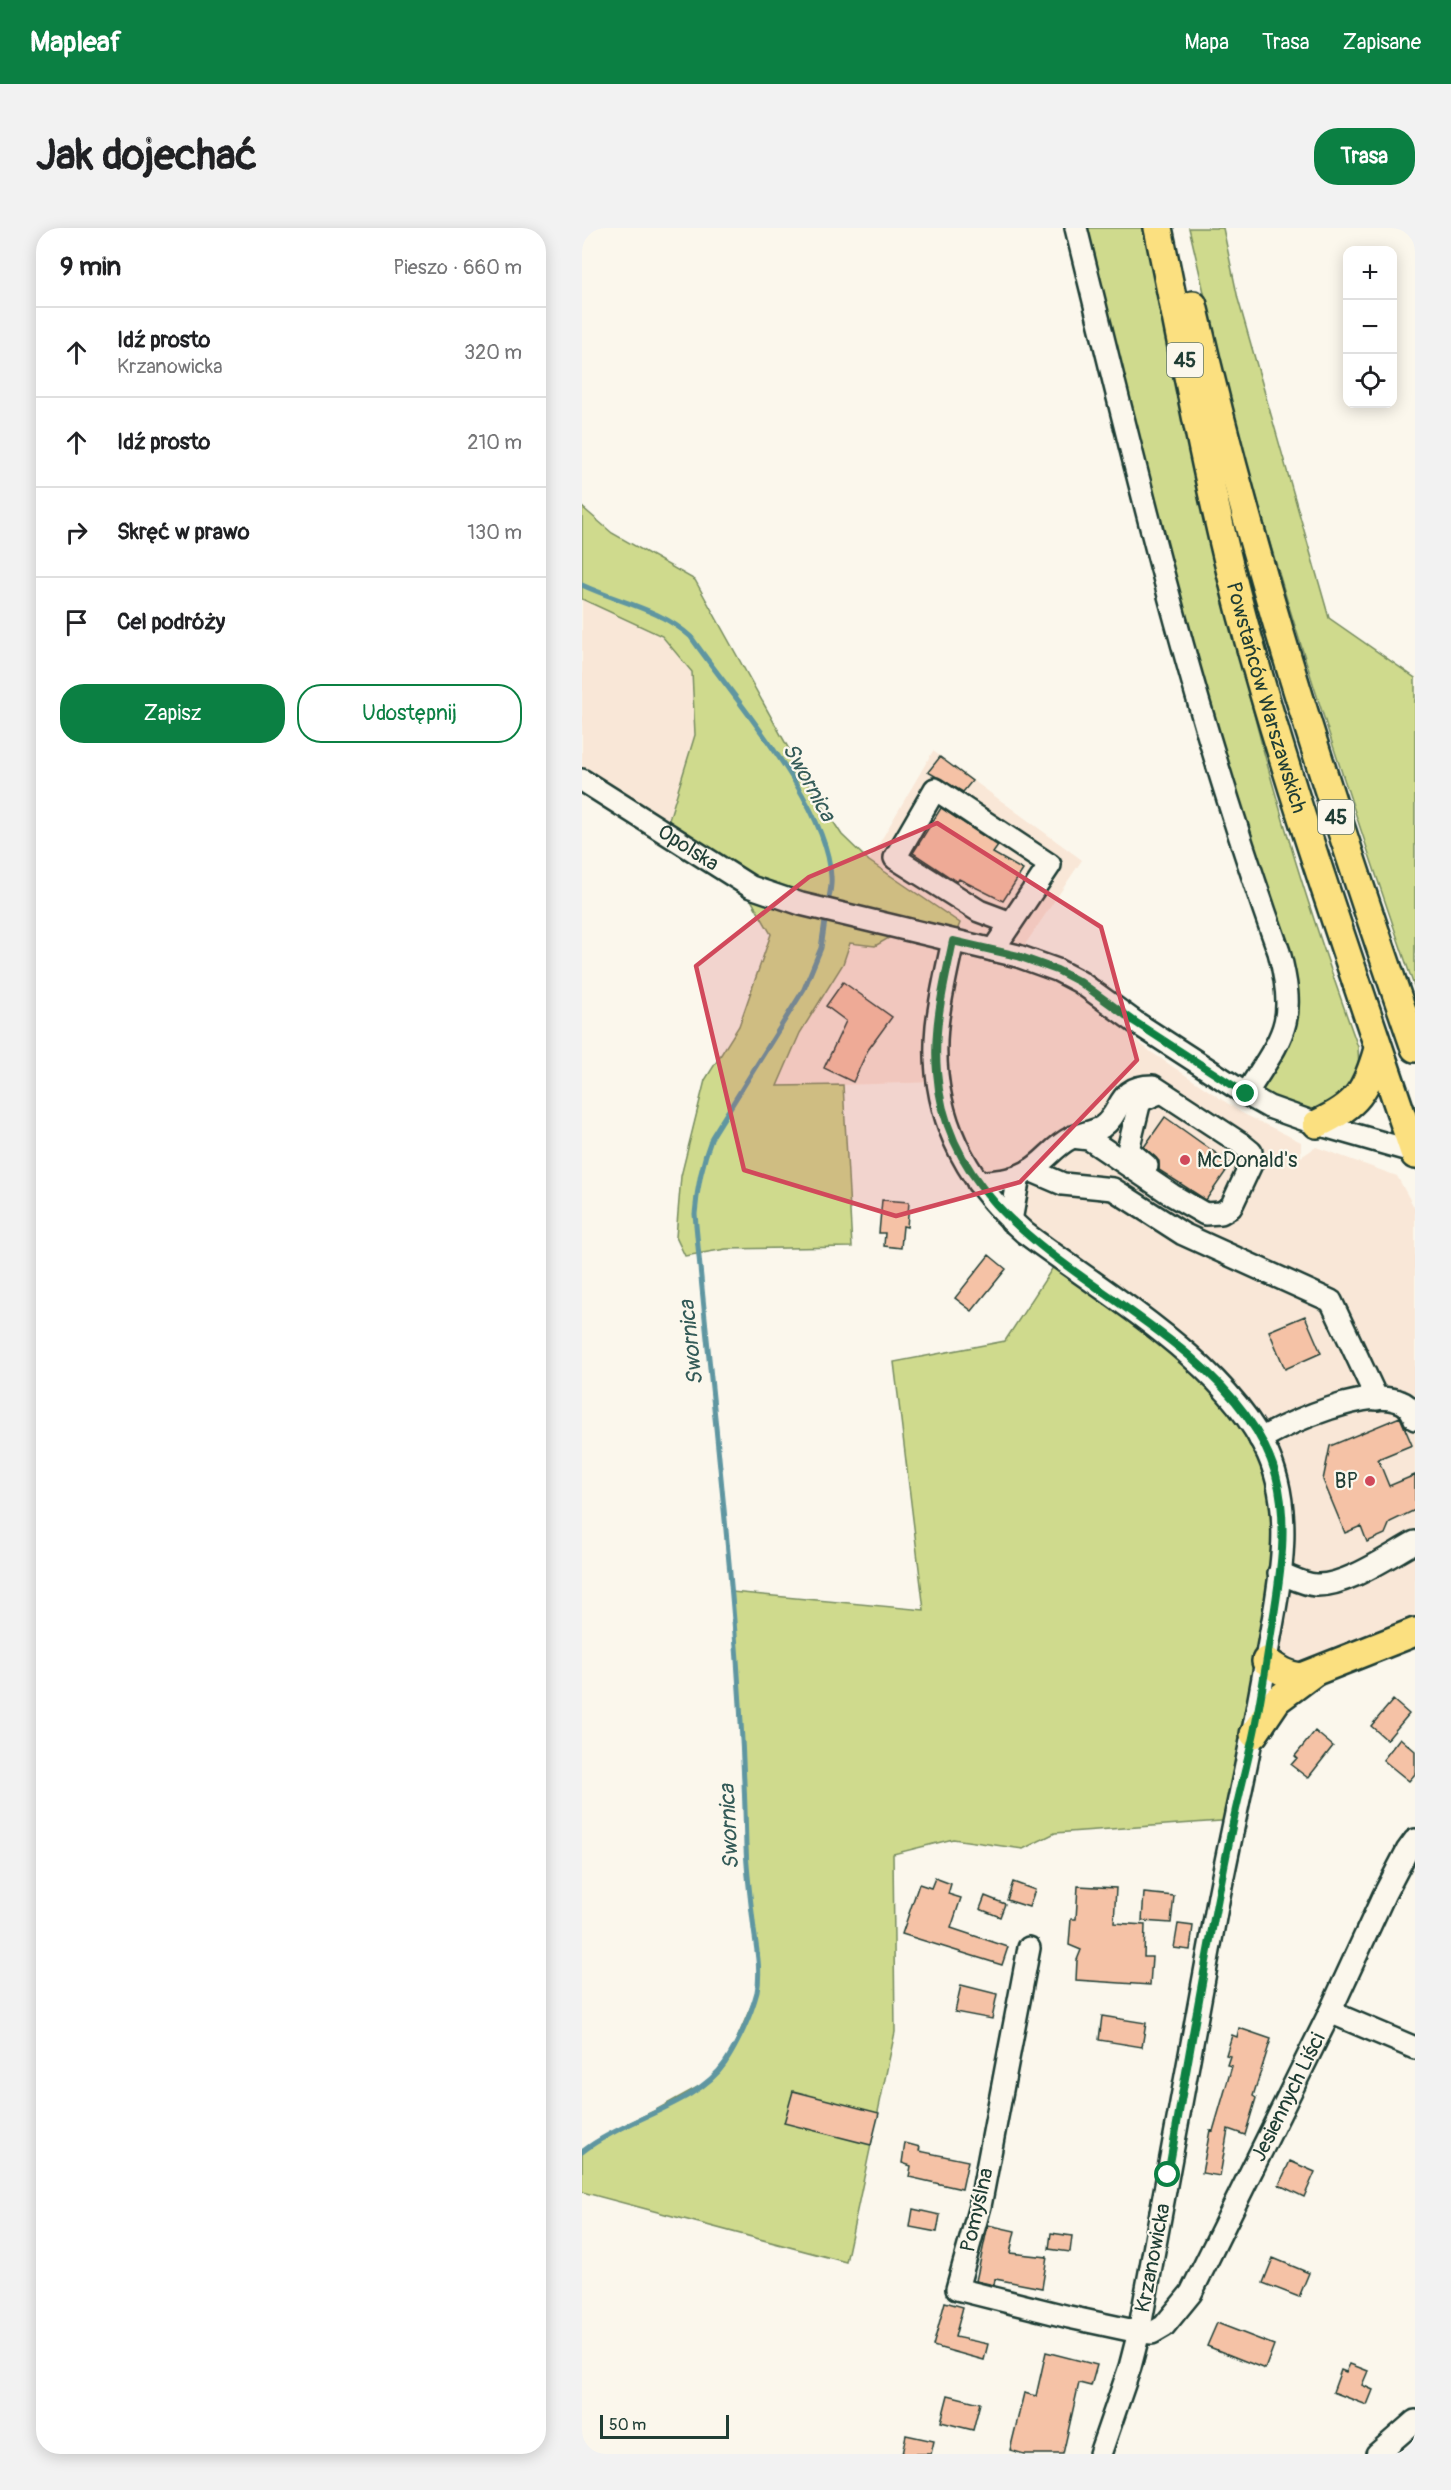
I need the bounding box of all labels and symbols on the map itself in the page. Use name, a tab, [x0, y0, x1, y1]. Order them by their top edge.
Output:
road number: 45	[1167, 343, 1203, 377]
street label: Powstańców Warszawskich	[1220, 579, 1313, 816]
water label: Swornica	[776, 738, 843, 828]
road number: 45	[1318, 800, 1354, 834]
street label: Opolska	[653, 818, 724, 877]
route end	[1232, 1080, 1258, 1106]
place label: McDonald's	[1197, 1147, 1298, 1174]
marker: McDonald's	[1178, 1153, 1192, 1167]
water label: Swornica	[672, 1297, 709, 1387]
place label: BP	[1335, 1468, 1358, 1495]
marker: BP	[1363, 1474, 1377, 1488]
water label: Swornica	[713, 1782, 745, 1870]
street label: Jesiennych Liści	[1245, 2028, 1331, 2166]
route start	[1154, 2161, 1180, 2187]
street label: Pomyślna	[954, 2165, 1000, 2255]
street label: Krzanowicka	[1129, 2201, 1177, 2315]
scale bar	[600, 2412, 729, 2440]

